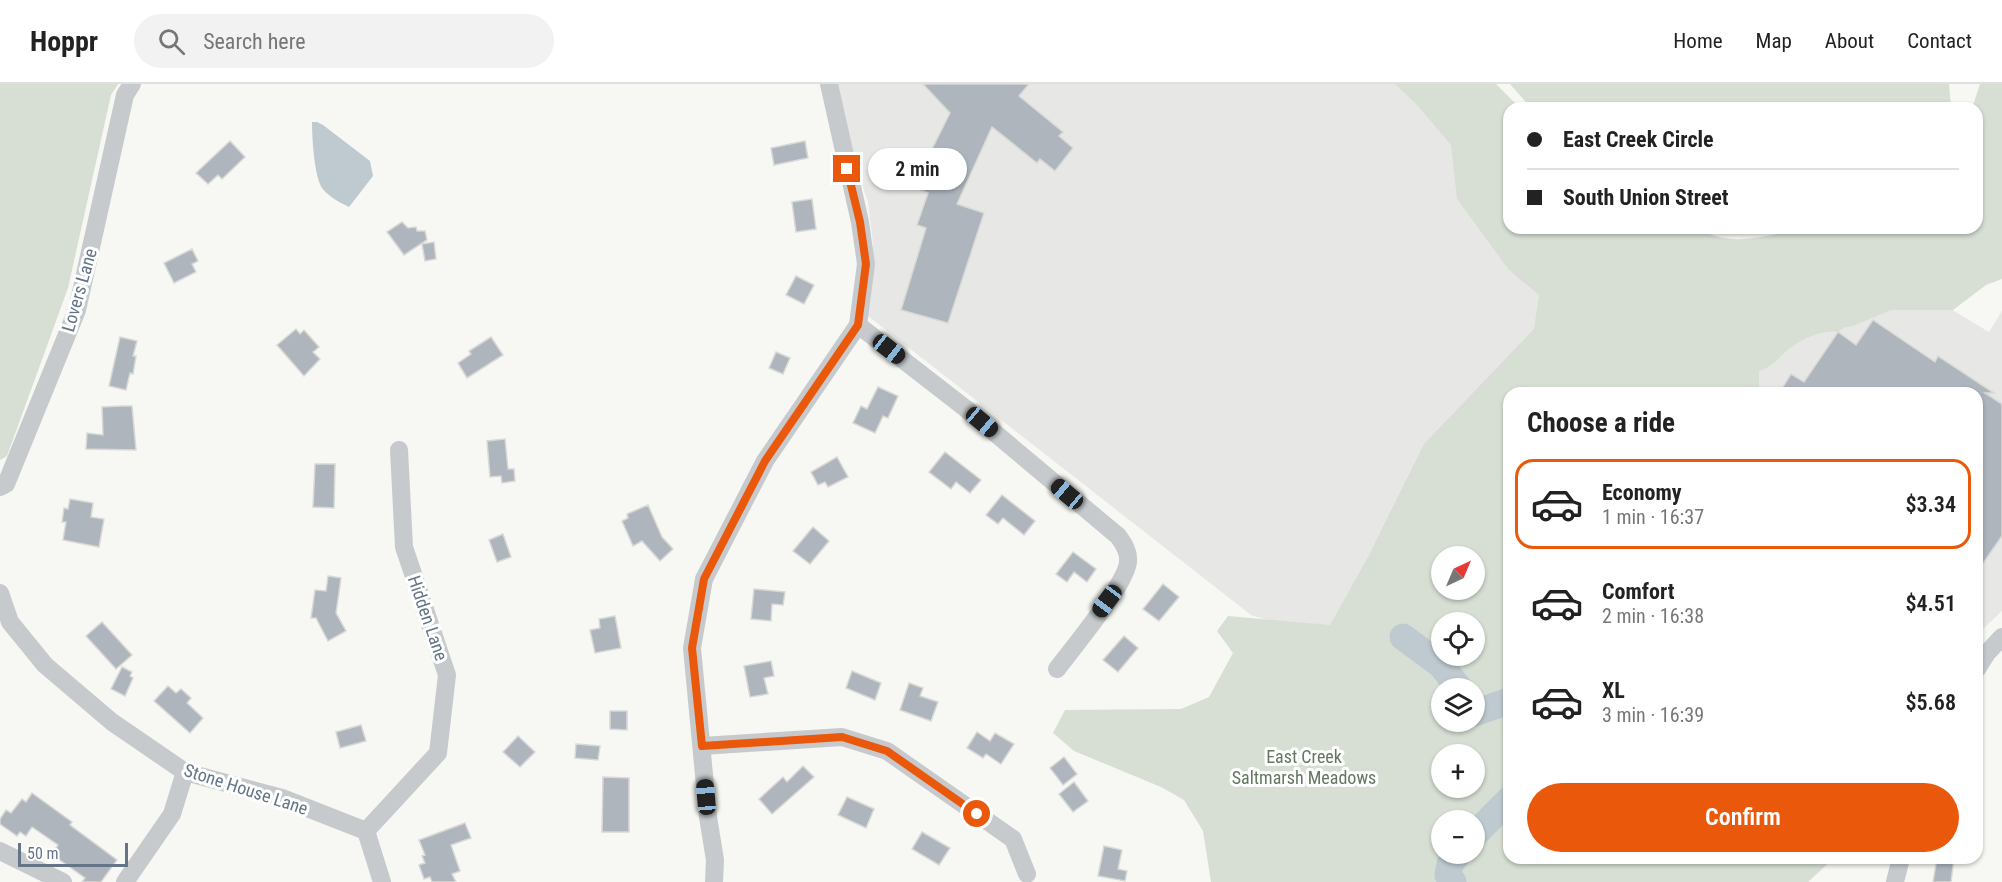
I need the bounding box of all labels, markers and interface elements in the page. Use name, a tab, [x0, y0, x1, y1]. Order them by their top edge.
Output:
search box	[134, 14, 554, 68]
text: Hoppr	[30, 25, 98, 58]
icon: search	[155, 25, 188, 58]
text: Search here	[203, 29, 305, 54]
text: Home	[1673, 29, 1723, 53]
text: Map	[1756, 29, 1792, 53]
text: About	[1825, 29, 1874, 53]
text: Contact	[1907, 29, 1972, 53]
text: East Creek Circle	[1563, 127, 1714, 152]
callout: 2 min	[868, 148, 967, 190]
route end	[833, 155, 860, 182]
text: 2 min	[895, 157, 940, 181]
text: South Union Street	[1563, 185, 1729, 210]
street label: Lovers Lane	[57, 246, 101, 334]
car	[869, 331, 909, 367]
car	[962, 404, 1002, 440]
text: Choose a ride	[1527, 407, 1675, 439]
car	[1047, 476, 1087, 512]
icon: car	[1530, 477, 1584, 531]
text: Economy	[1602, 480, 1682, 505]
text: $3.34	[1905, 492, 1956, 517]
text: 1 min · 16:37	[1602, 505, 1704, 529]
north arrow	[1431, 546, 1485, 600]
map controls	[1431, 546, 1485, 864]
street label: Hidden Lane	[404, 573, 452, 663]
icon: car	[1530, 576, 1584, 630]
text: Comfort	[1602, 579, 1675, 604]
car	[1089, 581, 1125, 621]
text: $4.51	[1905, 591, 1956, 616]
text: 2 min · 16:38	[1602, 604, 1704, 628]
button: locate	[1431, 612, 1485, 666]
icon: car	[1530, 675, 1584, 729]
button: layers	[1431, 678, 1485, 732]
text: XL	[1602, 678, 1625, 703]
text: $5.68	[1905, 690, 1956, 715]
text: 3 min · 16:39	[1602, 703, 1704, 727]
button: +	[1431, 744, 1485, 798]
park label: East Creek Saltmarsh Meadows	[1232, 746, 1376, 788]
street label: Stone House Lane	[181, 759, 311, 819]
car	[695, 778, 717, 816]
button: Confirm	[1527, 783, 1959, 852]
route start	[963, 800, 990, 827]
button: −	[1431, 810, 1485, 864]
scale bar	[18, 840, 128, 868]
text: 50 m	[27, 844, 59, 863]

